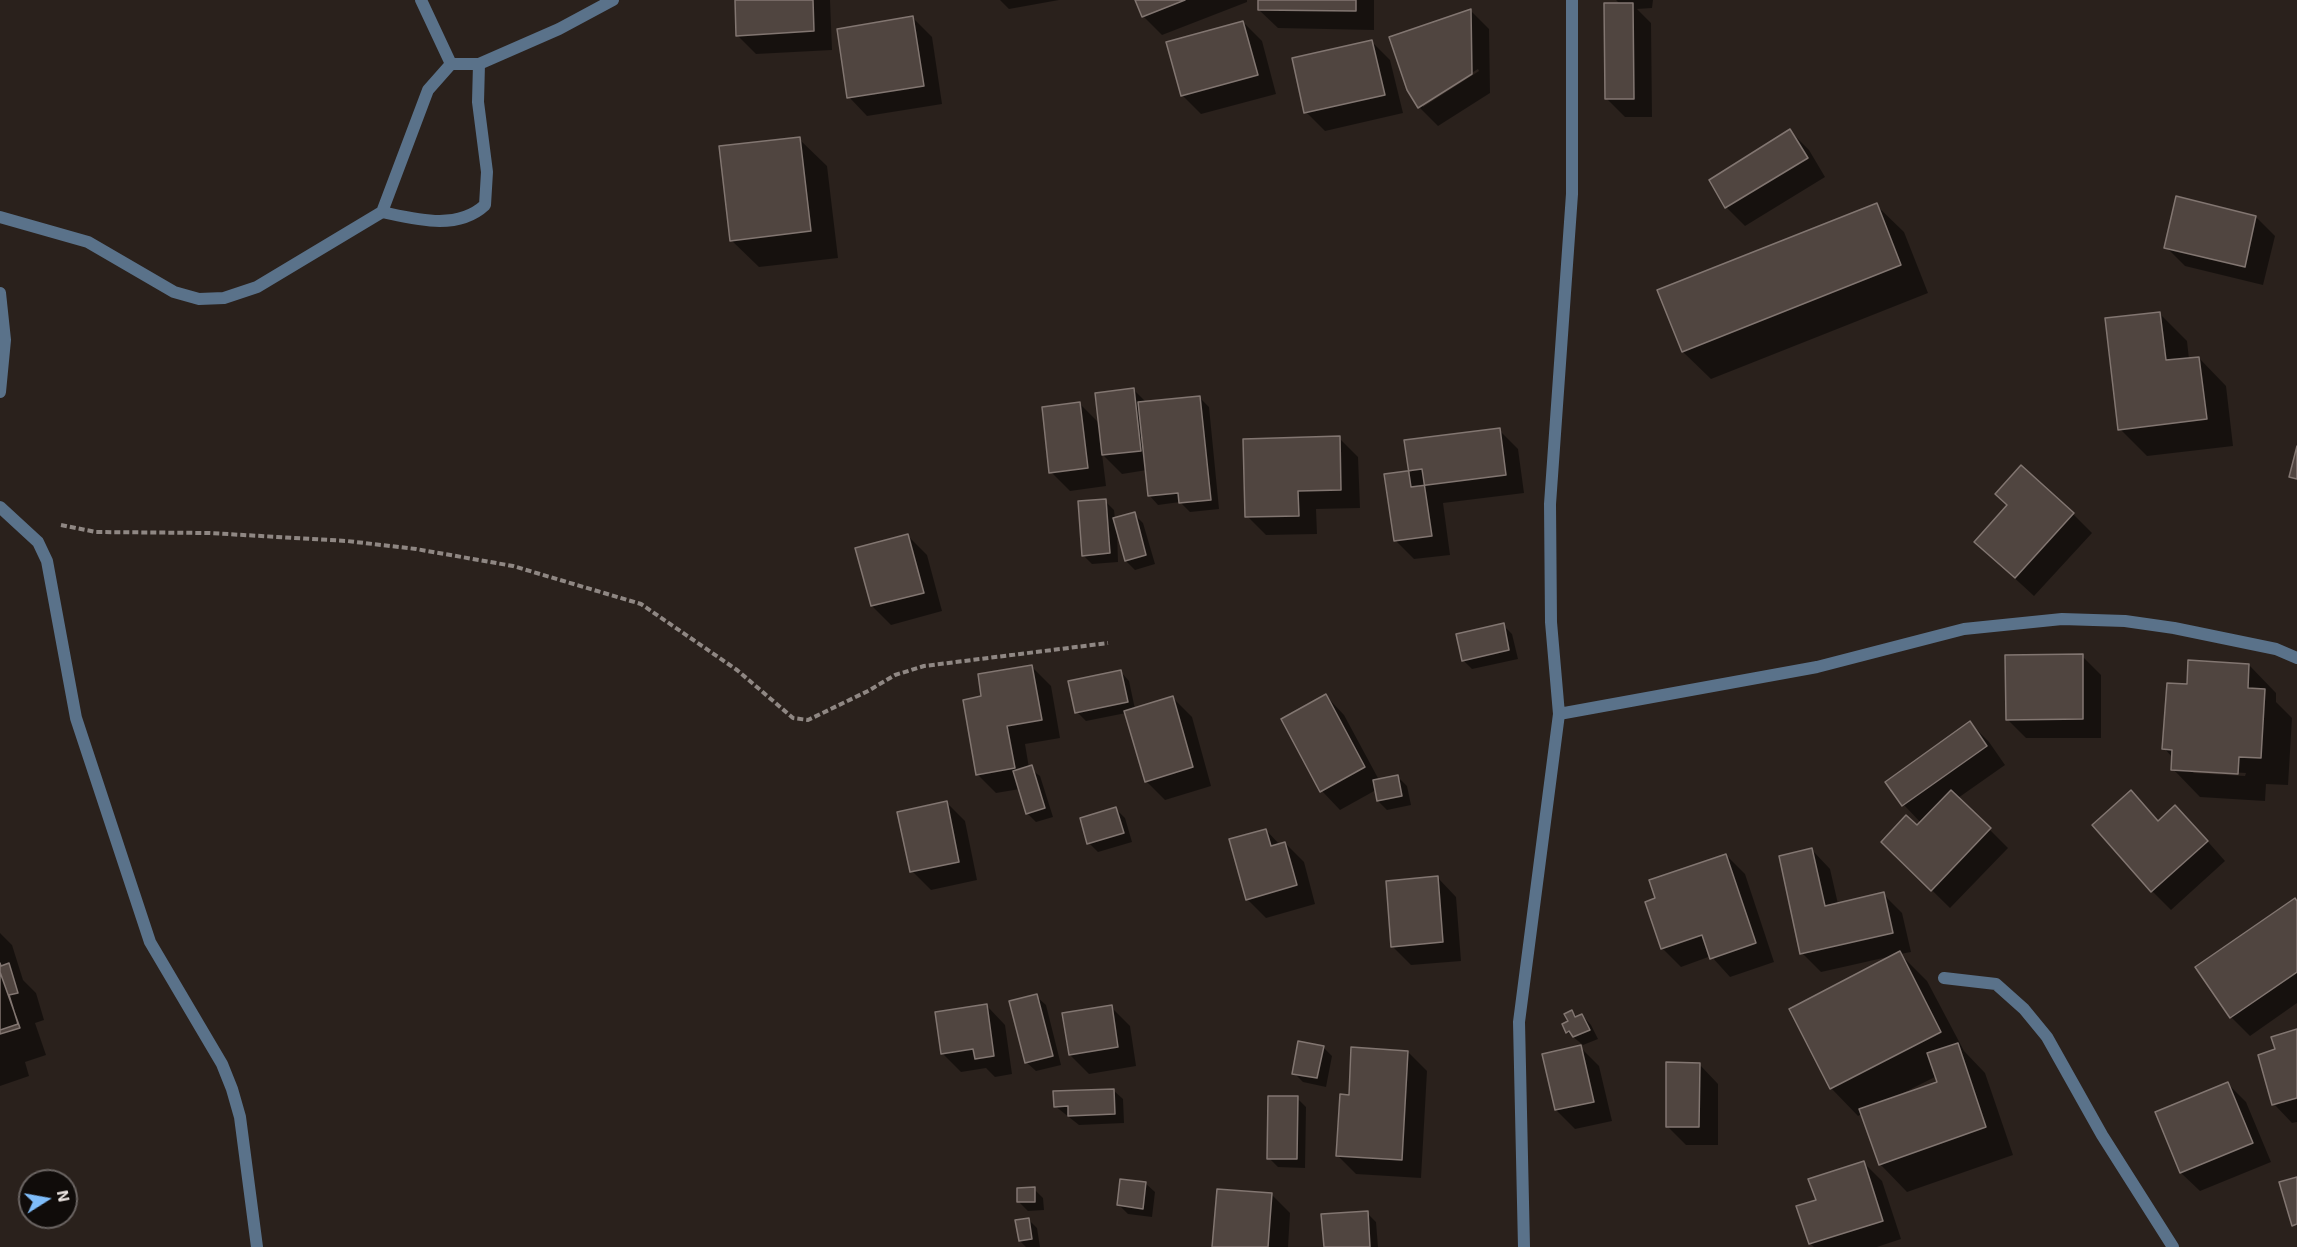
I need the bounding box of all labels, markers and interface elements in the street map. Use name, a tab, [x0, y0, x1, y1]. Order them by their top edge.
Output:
north arrow	[18, 1169, 78, 1229]
text: N	[54, 1188, 75, 1203]

